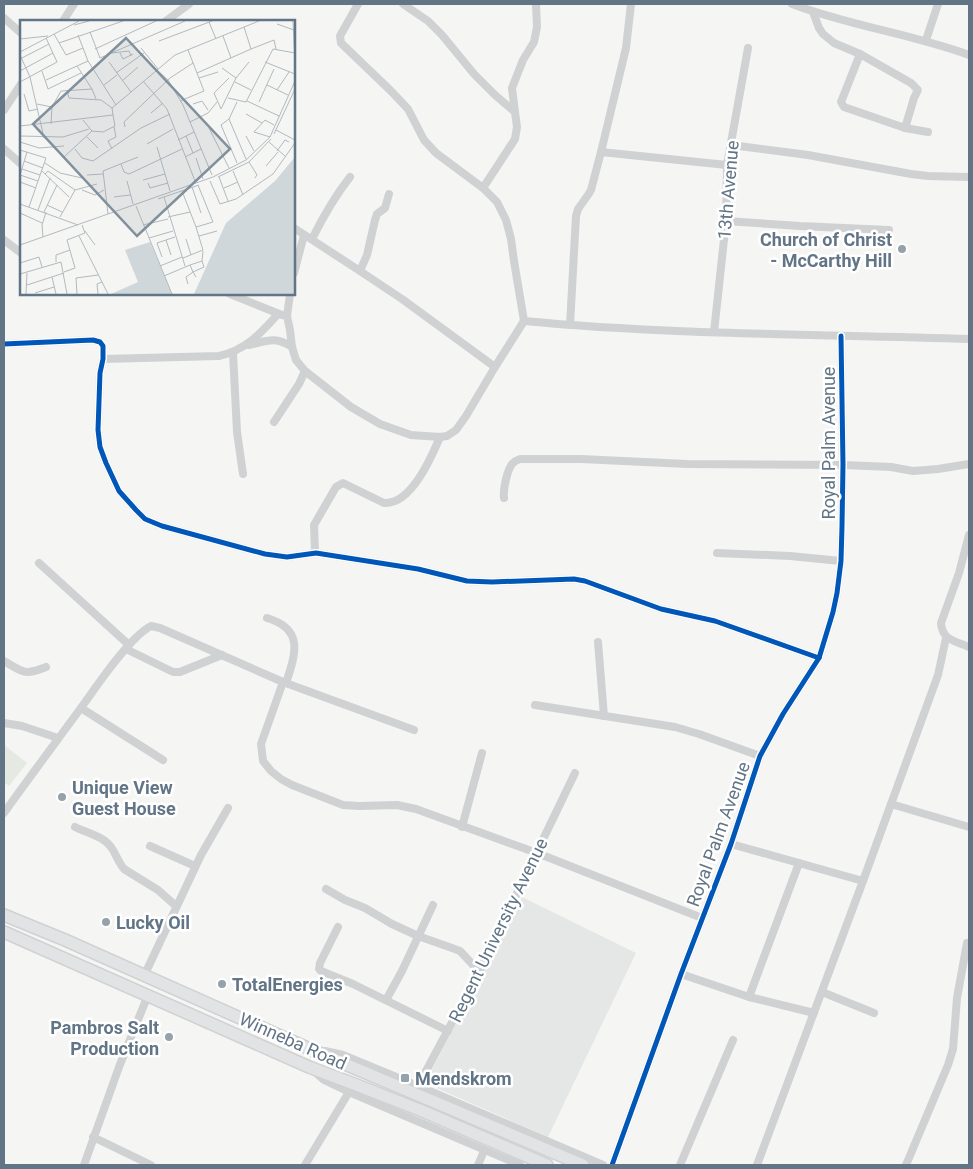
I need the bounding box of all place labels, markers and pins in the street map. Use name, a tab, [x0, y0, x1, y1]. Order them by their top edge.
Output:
place label: Church of Christ - McCarthy Hill	[760, 229, 892, 271]
marker: Church of Christ - McCarthy Hill	[896, 243, 908, 255]
place label: Unique View Guest House	[72, 777, 176, 819]
marker: Unique View Guest House	[56, 791, 68, 803]
place label: Lucky Oil	[116, 912, 190, 933]
marker: Lucky Oil	[100, 916, 112, 928]
place label: TotalEnergies	[232, 974, 343, 995]
marker: TotalEnergies	[216, 978, 228, 990]
place label: Pambros Salt Production	[50, 1017, 159, 1059]
marker: Pambros Salt Production	[163, 1031, 175, 1043]
place label: Mendskrom	[415, 1068, 512, 1089]
marker: Mendskrom	[399, 1072, 411, 1084]

